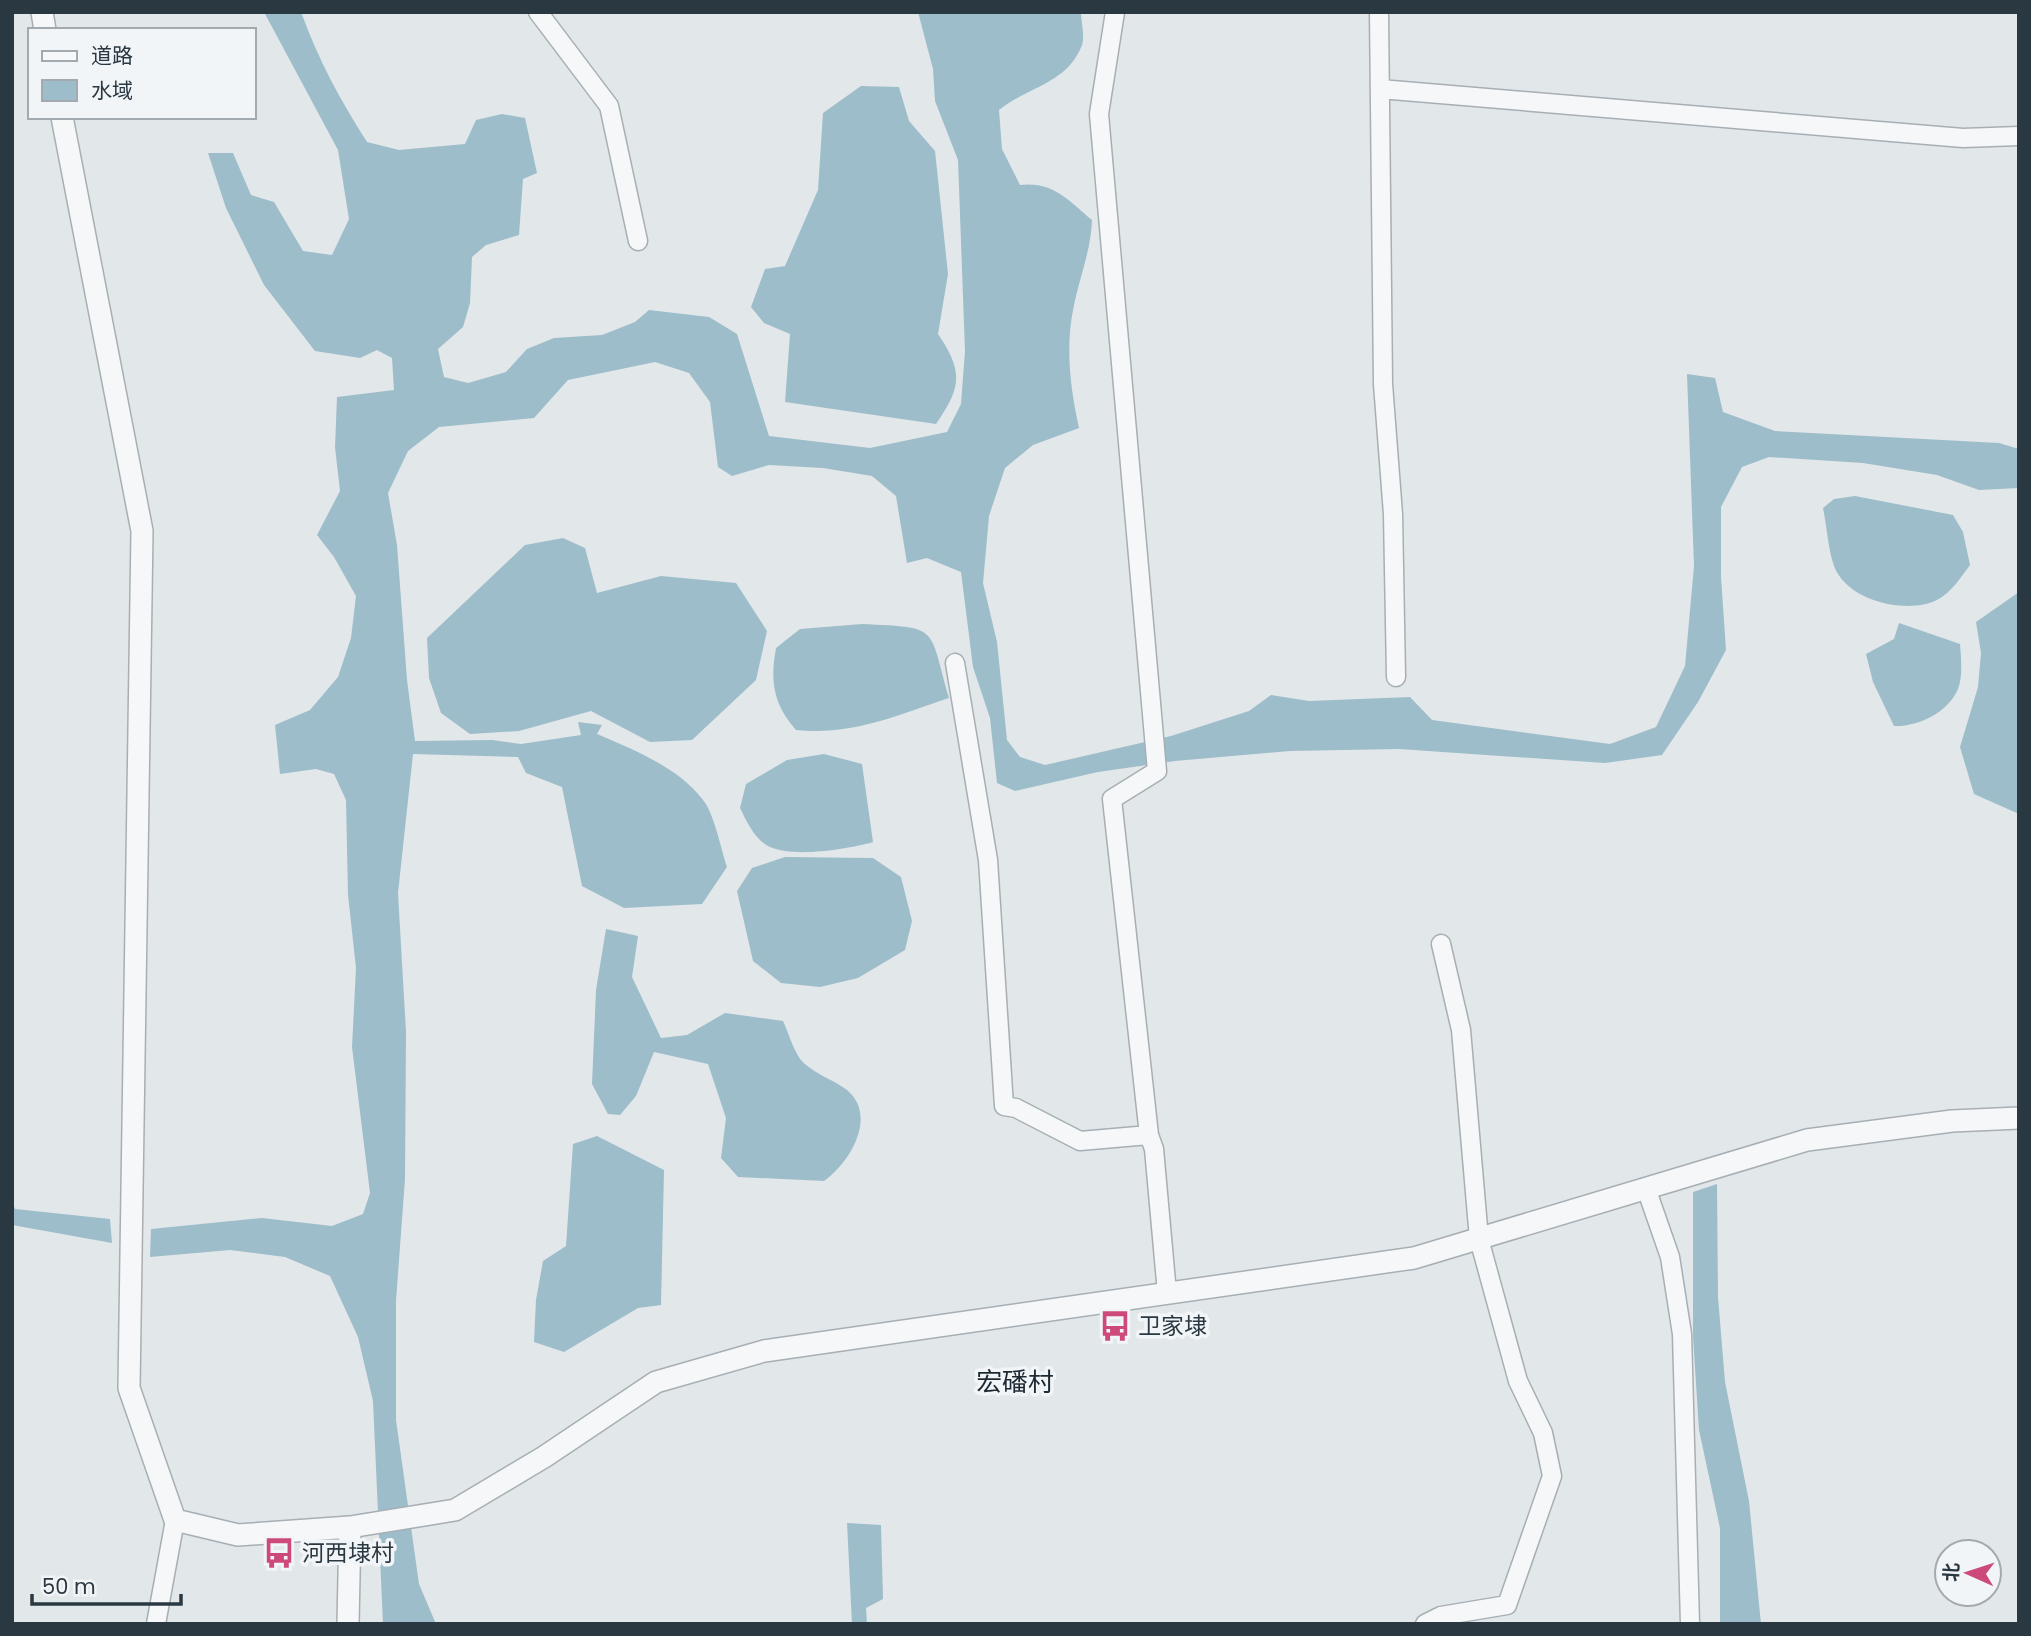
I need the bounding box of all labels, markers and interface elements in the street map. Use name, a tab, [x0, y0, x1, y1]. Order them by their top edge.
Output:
legend	[28, 28, 256, 119]
text: 道路	[91, 41, 133, 70]
text: 水域	[91, 76, 133, 105]
bus stop icon: 卫家埭	[1098, 1309, 1132, 1343]
place label: 卫家埭	[1138, 1310, 1207, 1342]
district label: 宏磻村	[976, 1364, 1054, 1400]
bus stop icon: 河西埭村	[262, 1536, 296, 1570]
place label: 河西埭村	[302, 1537, 394, 1569]
north arrow	[1933, 1538, 2003, 1608]
scale bar	[32, 1562, 180, 1606]
text: 北	[1938, 1562, 1966, 1582]
text: 50 m	[42, 1572, 96, 1601]

